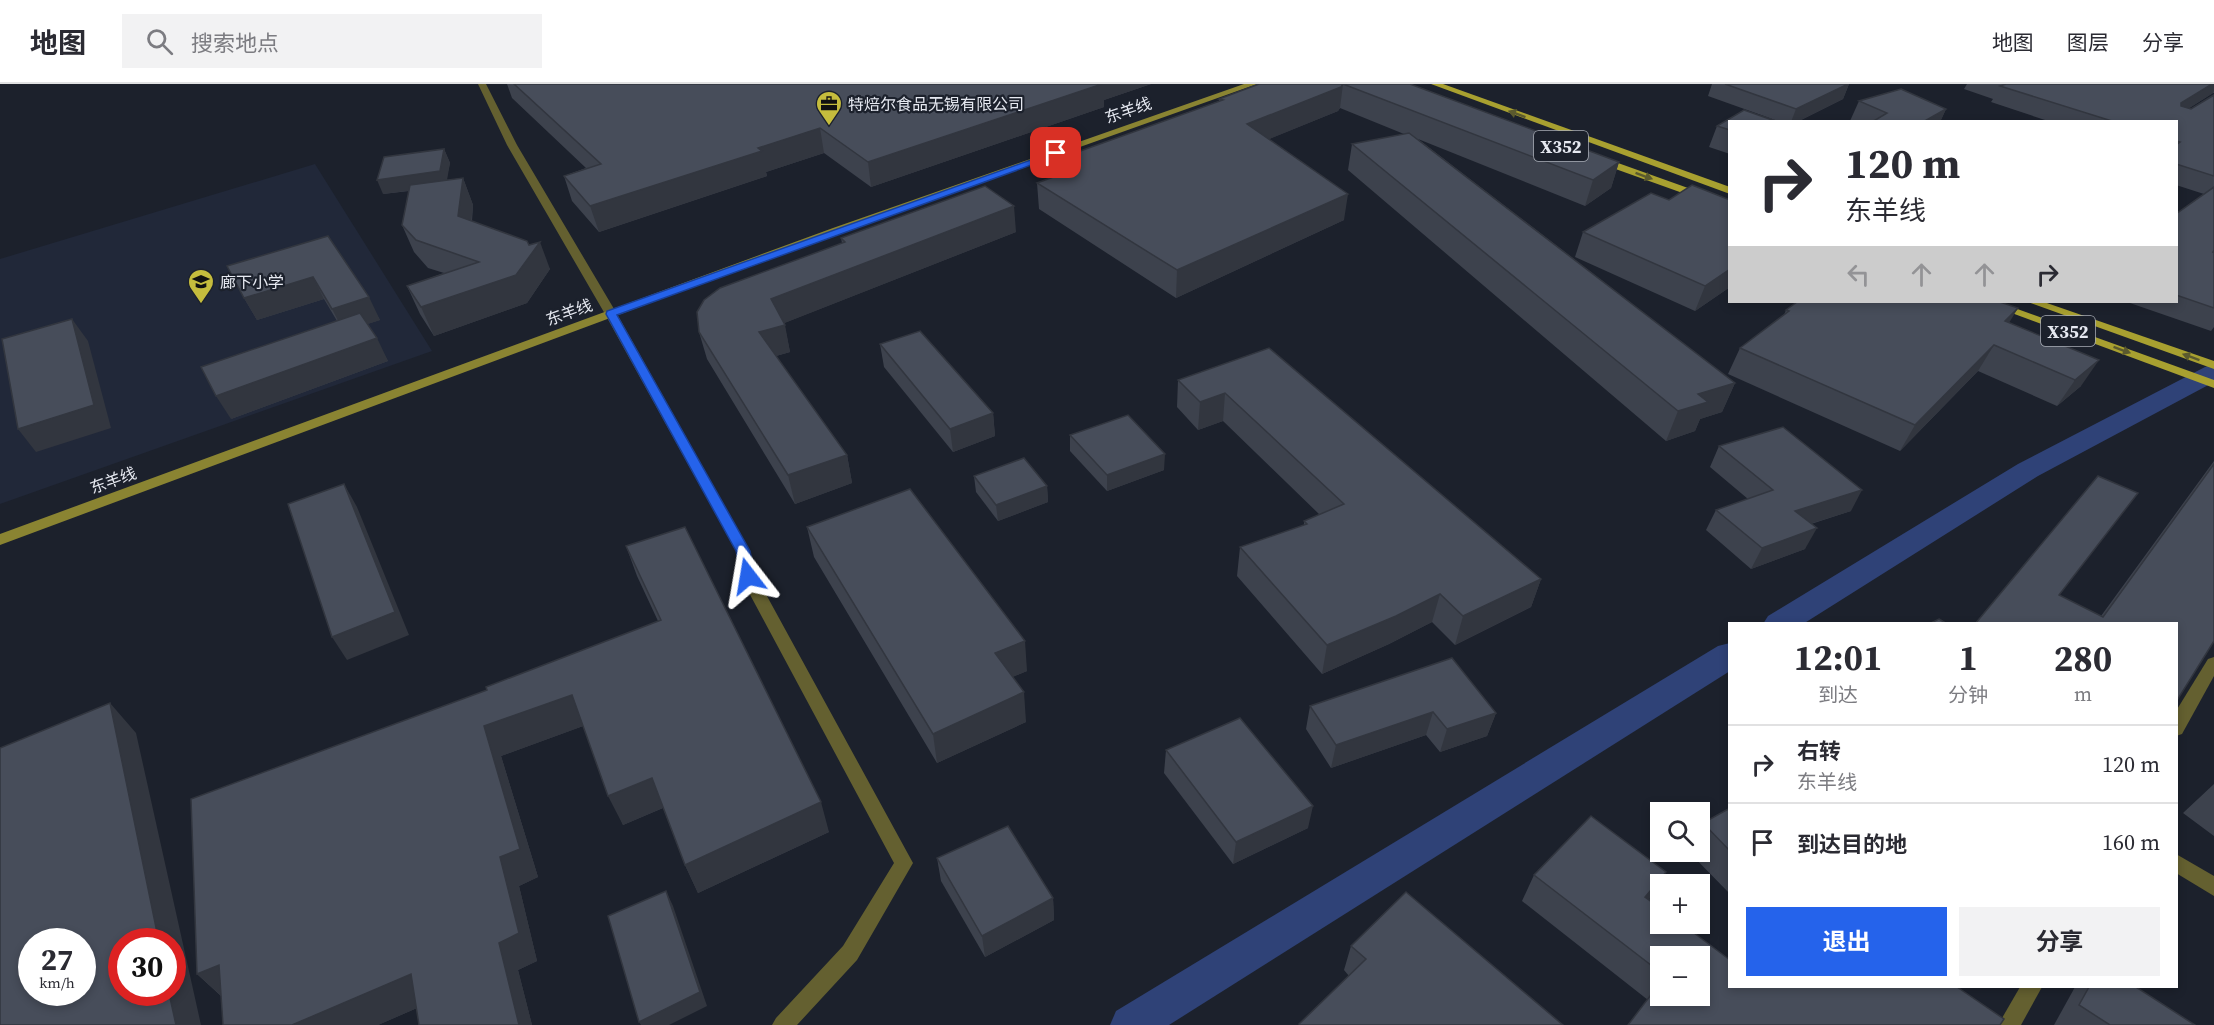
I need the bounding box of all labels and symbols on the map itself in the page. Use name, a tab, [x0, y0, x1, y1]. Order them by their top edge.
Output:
office icon: 特焙尔食品无锡有限公司	[814, 89, 844, 127]
street label: 东羊线	[1102, 92, 1154, 128]
place label: 特焙尔食品无锡有限公司	[848, 93, 1024, 115]
one-way arrow	[1508, 108, 1526, 118]
pin	[1030, 127, 1081, 178]
road number: X352	[1534, 131, 1588, 161]
one-way arrow	[1635, 172, 1653, 181]
school or university icon: 廊下小学	[186, 267, 216, 305]
place label: 廊下小学	[220, 271, 284, 293]
street label: 东羊线	[543, 293, 595, 331]
road number: X352	[2041, 316, 2095, 346]
one-way arrow	[2113, 346, 2131, 356]
one-way arrow	[2182, 352, 2200, 361]
street label: 东羊线	[87, 461, 139, 499]
position arrow	[716, 544, 780, 608]
speed limit sign: 30	[108, 928, 186, 1006]

